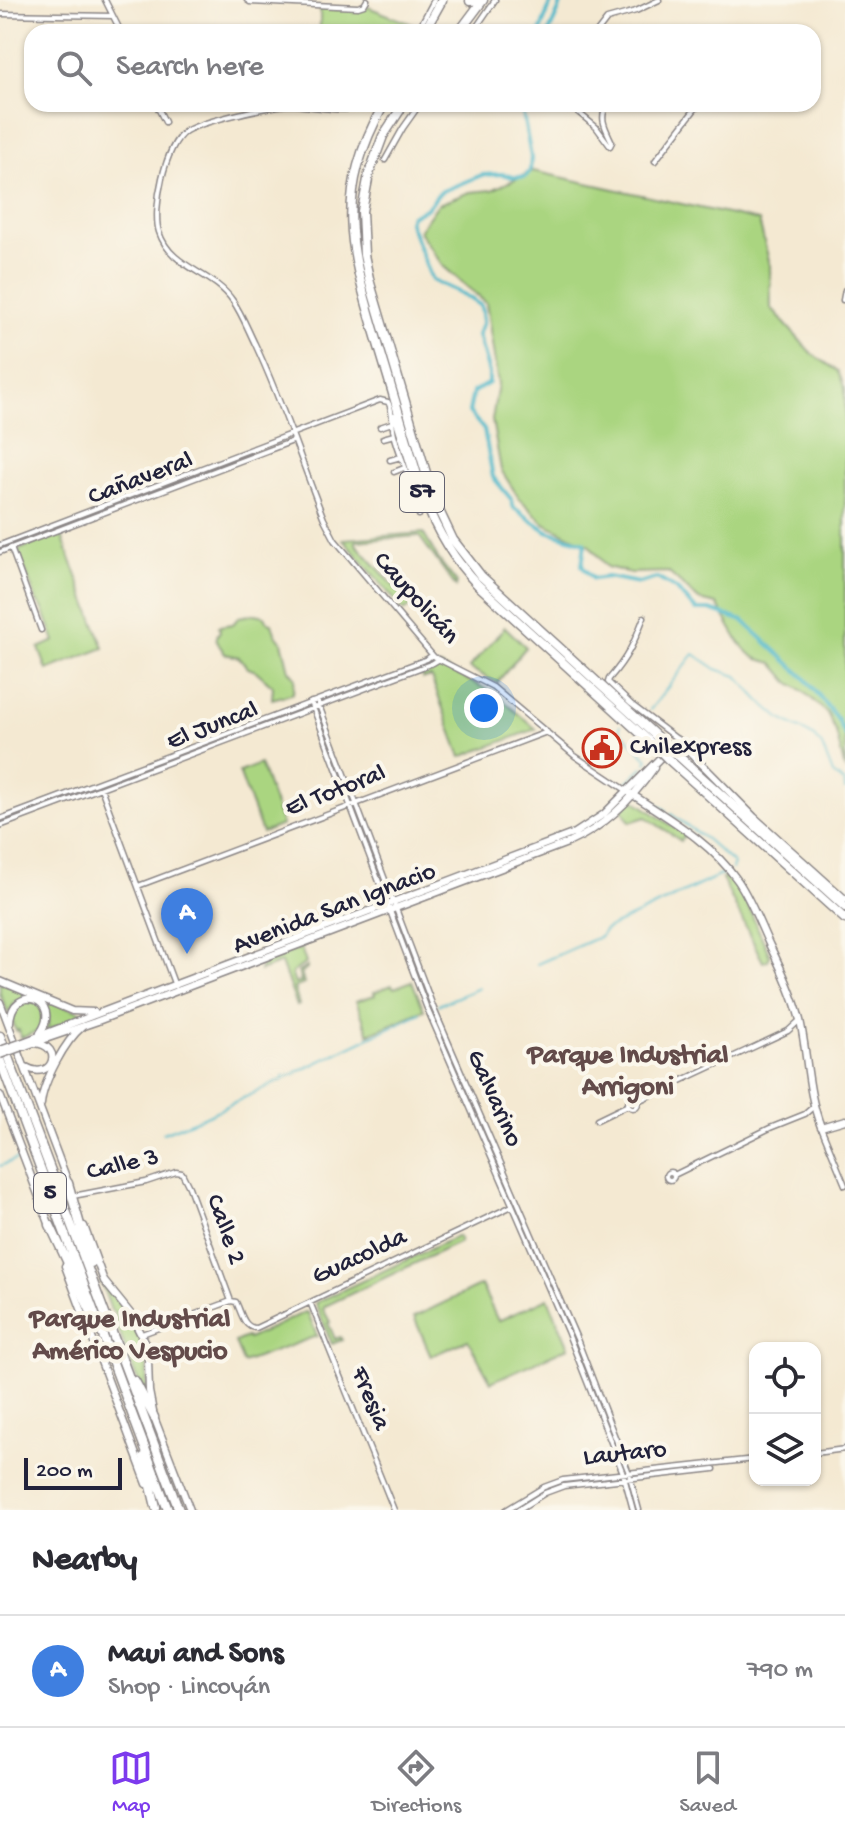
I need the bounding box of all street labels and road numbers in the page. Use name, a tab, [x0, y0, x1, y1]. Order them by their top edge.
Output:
street label: Cañaveral	[84, 446, 198, 514]
road number: 57	[400, 472, 444, 512]
street label: Caupolicán	[365, 546, 465, 652]
street label: El Juncal	[163, 695, 263, 759]
street label: El Totoral	[281, 759, 391, 825]
street label: Avenida San Ignacio	[229, 857, 441, 963]
street label: Galvarino	[458, 1046, 528, 1152]
street label: Calle 3	[84, 1143, 162, 1189]
road number: 5	[34, 1173, 66, 1213]
street label: Calle 2	[197, 1191, 251, 1270]
street label: Guacolda	[308, 1222, 414, 1293]
street label: Fresia	[342, 1362, 396, 1437]
street label: Lautaro	[582, 1435, 668, 1475]

